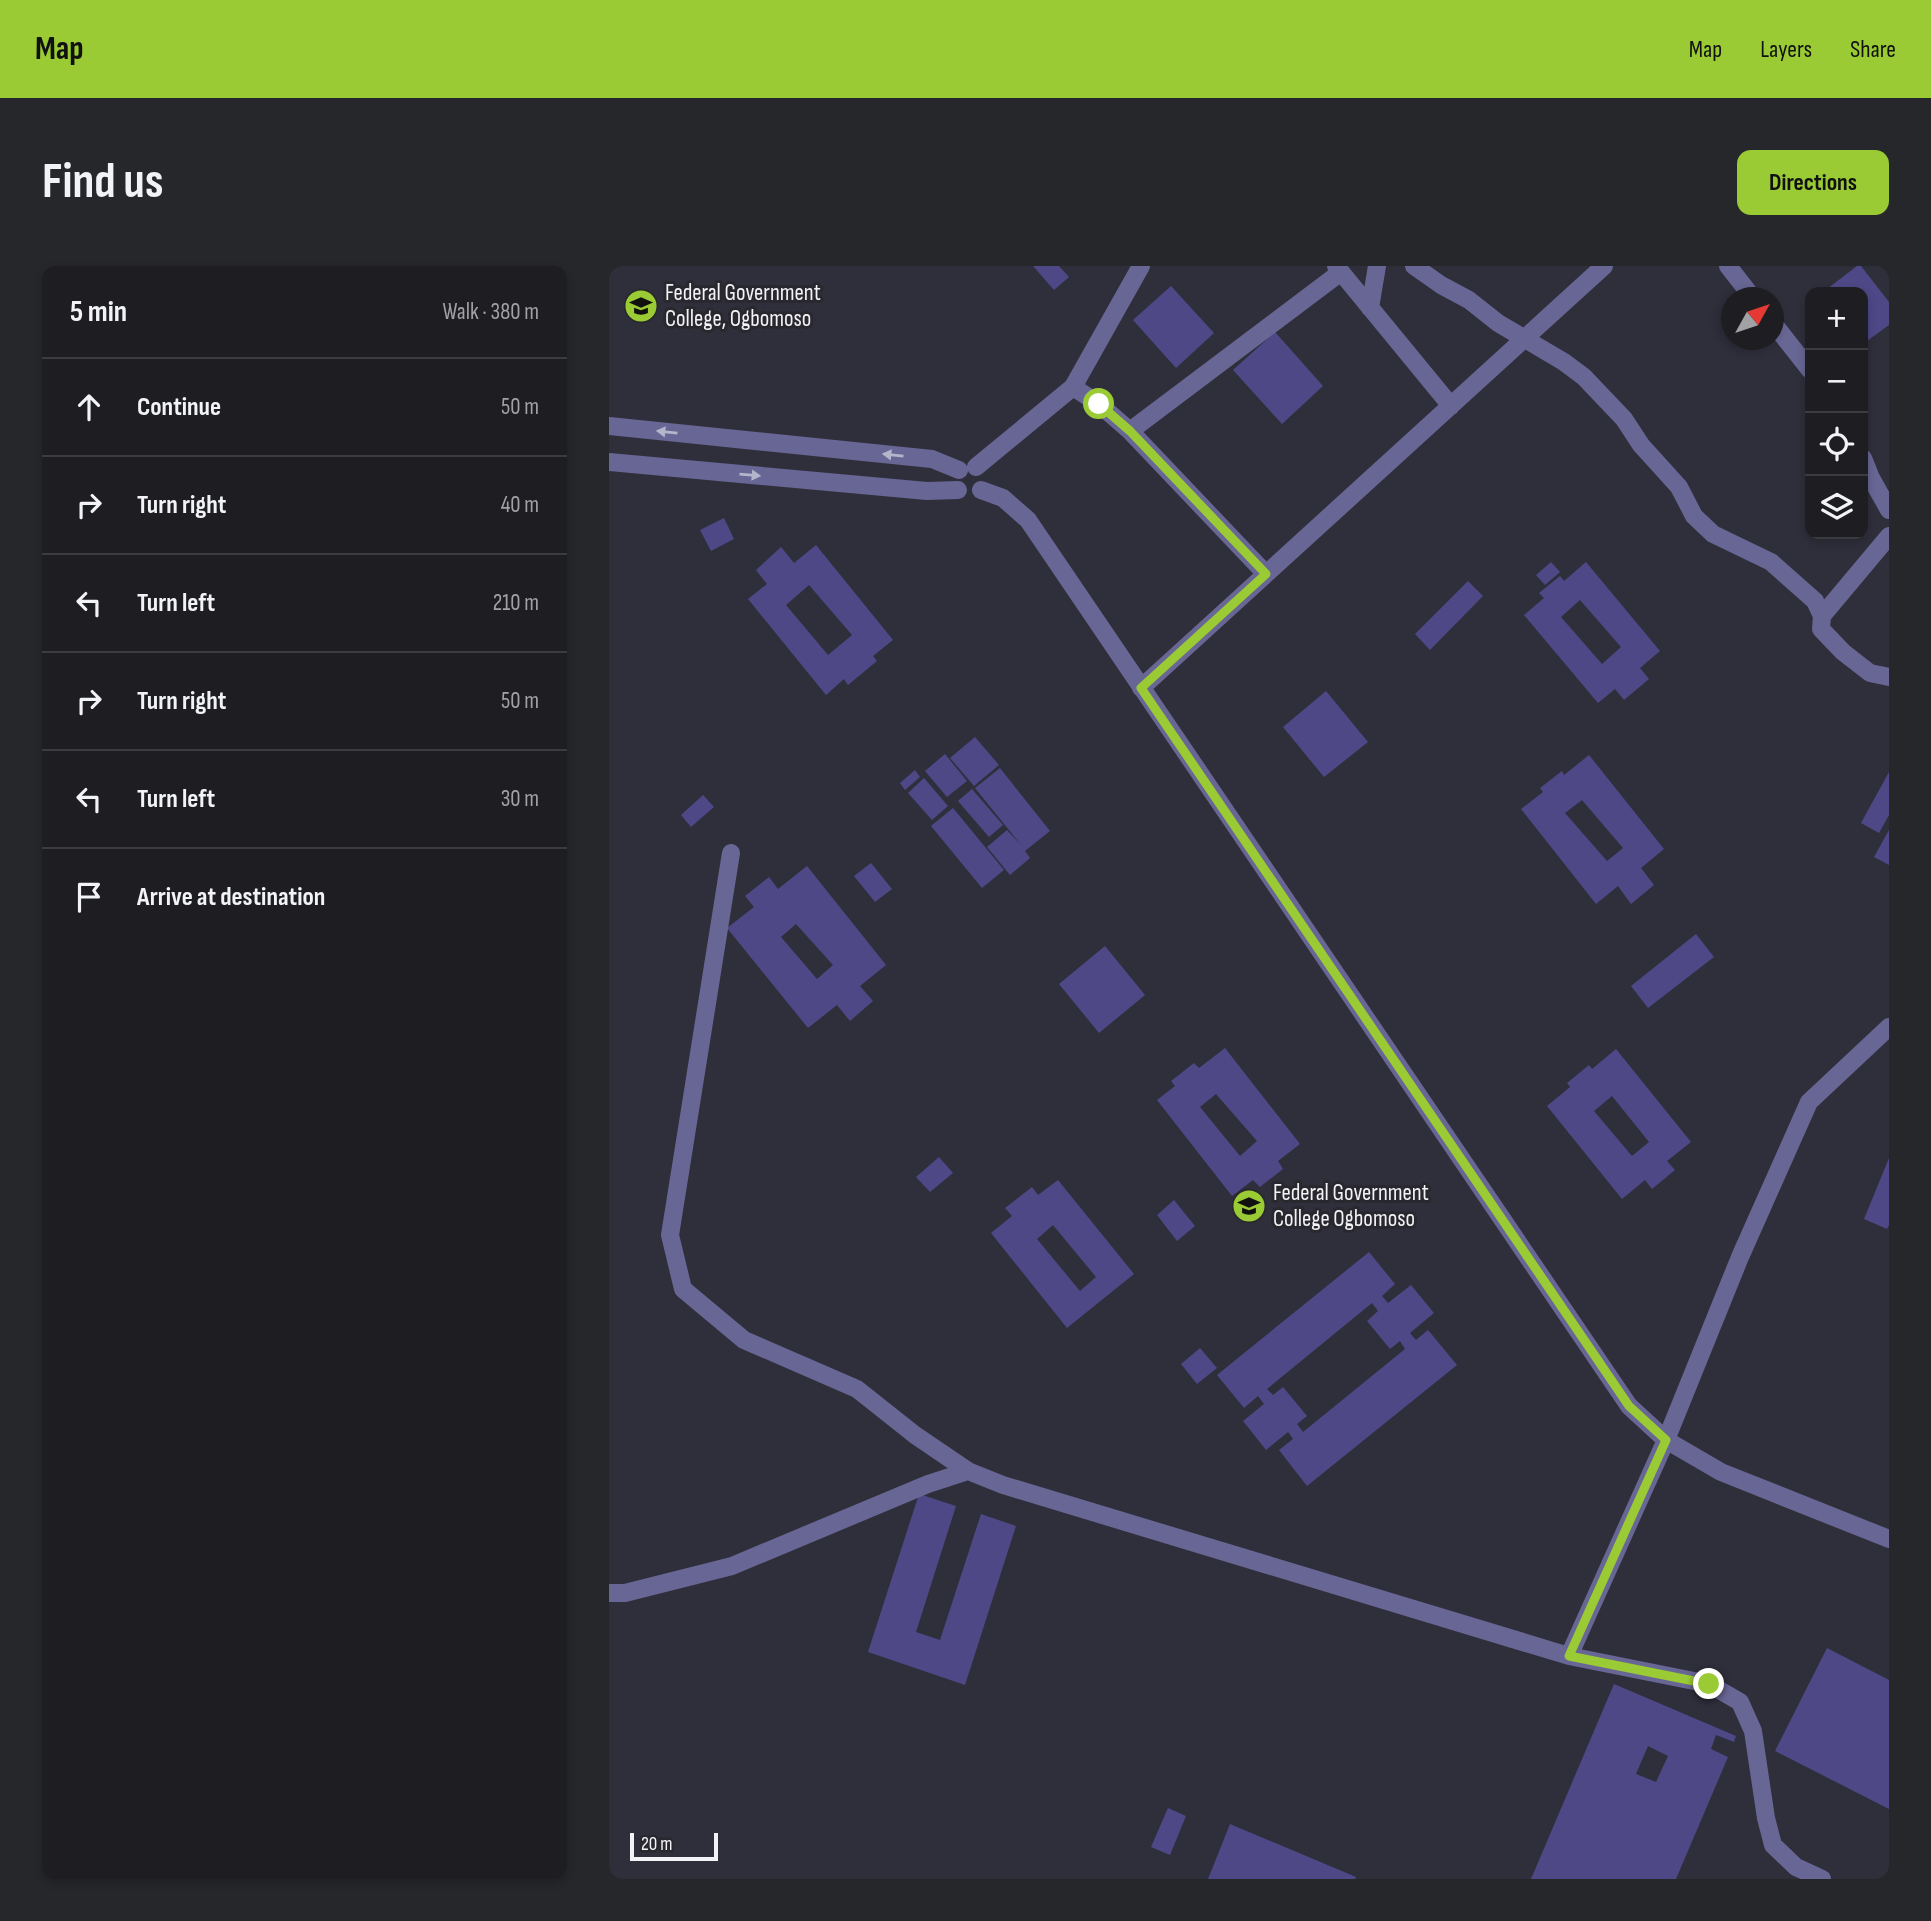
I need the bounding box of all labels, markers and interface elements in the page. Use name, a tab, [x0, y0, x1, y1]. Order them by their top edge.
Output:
text: Map	[35, 29, 84, 69]
text: Map	[1689, 35, 1722, 64]
text: Layers	[1760, 35, 1812, 64]
text: Share	[1850, 35, 1896, 64]
button: Directions	[1737, 150, 1889, 215]
text: Find us	[42, 153, 164, 212]
place label: Federal Government College, Ogbomoso	[665, 279, 821, 333]
school or university icon: Federal Government College, Ogbomoso	[622, 287, 660, 325]
north arrow	[1721, 287, 1784, 350]
map controls	[1805, 287, 1868, 539]
button: +	[1805, 287, 1868, 350]
text: 5 min	[70, 294, 127, 330]
text: Walk · 380 m	[442, 298, 539, 326]
button: −	[1805, 350, 1868, 413]
icon: ahead	[70, 388, 108, 426]
route start	[1083, 388, 1114, 419]
text: Continue	[137, 392, 221, 423]
text: 50 m	[501, 393, 539, 421]
button: locate	[1805, 413, 1868, 476]
one-way arrow	[656, 426, 678, 437]
one-way arrow	[882, 450, 904, 461]
one-way arrow	[739, 470, 761, 481]
button: layers	[1805, 476, 1868, 539]
icon: right	[70, 486, 108, 524]
text: Turn right	[137, 490, 226, 521]
text: 40 m	[501, 491, 539, 519]
icon: left	[70, 584, 108, 622]
text: Turn left	[137, 588, 215, 619]
text: 210 m	[493, 589, 539, 617]
icon: right	[70, 682, 108, 720]
text: Turn right	[137, 686, 226, 717]
text: 50 m	[501, 687, 539, 715]
icon: left	[70, 780, 108, 818]
text: Turn left	[137, 784, 215, 815]
text: 30 m	[501, 785, 539, 813]
icon: arrive	[70, 878, 108, 916]
text: Arrive at destination	[137, 882, 325, 913]
place label: Federal Government College Ogbomoso	[1273, 1179, 1429, 1233]
school or university icon: Federal Government College Ogbomoso	[1230, 1187, 1268, 1225]
route end	[1693, 1668, 1724, 1699]
scale bar	[630, 1830, 717, 1862]
text: 20 m	[641, 1833, 673, 1856]

